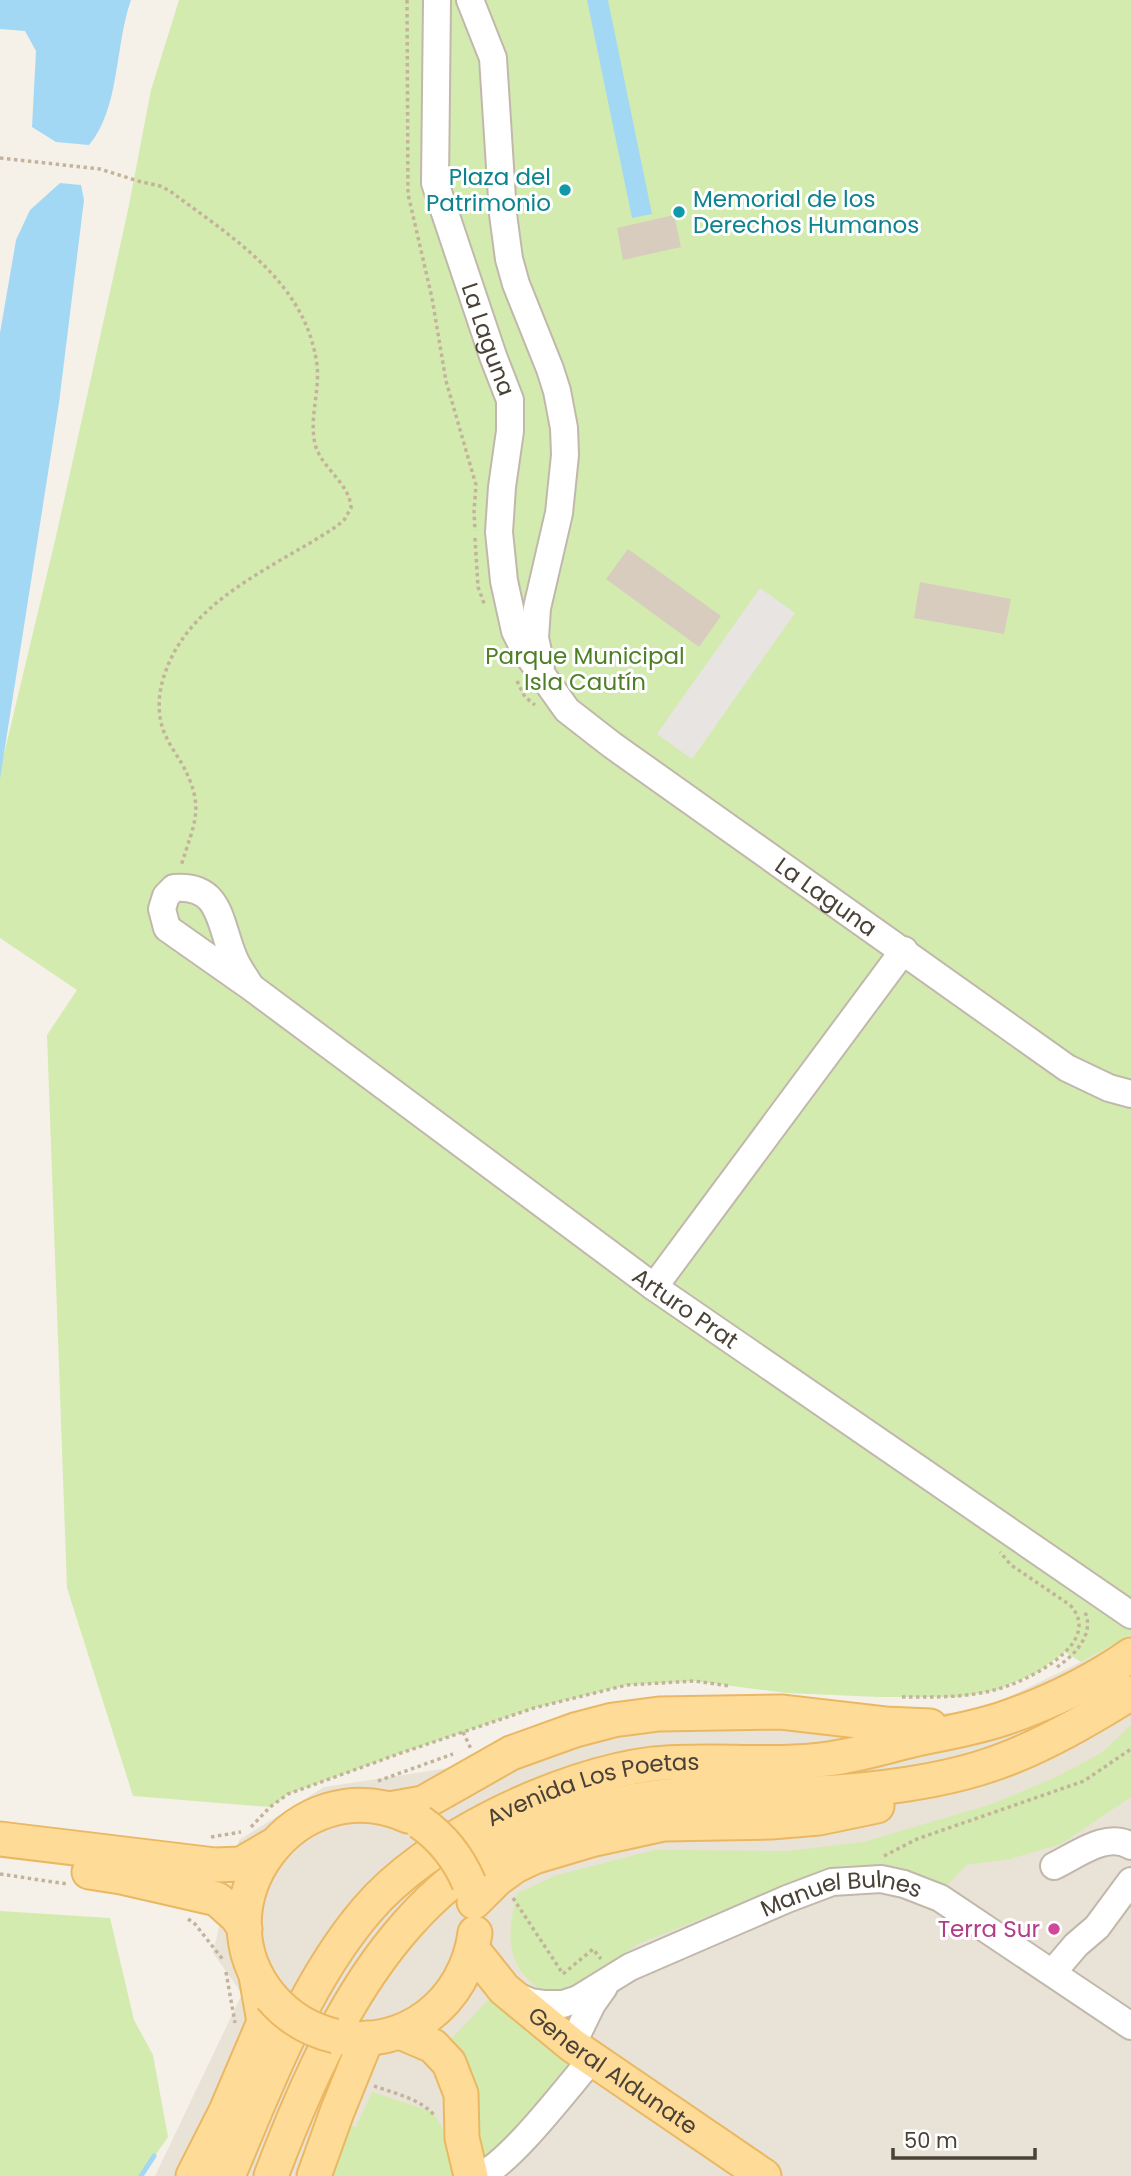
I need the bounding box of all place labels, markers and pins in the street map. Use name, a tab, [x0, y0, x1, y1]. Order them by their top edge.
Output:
place label: Plaza del Patrimonio	[426, 161, 551, 219]
marker: Plaza del Patrimonio	[557, 182, 573, 198]
place label: Memorial de los Derechos Humanos	[693, 183, 919, 241]
marker: Memorial de los Derechos Humanos	[671, 204, 687, 220]
place label: Terra Sur	[938, 1913, 1040, 1945]
marker: Terra Sur	[1046, 1921, 1062, 1937]

